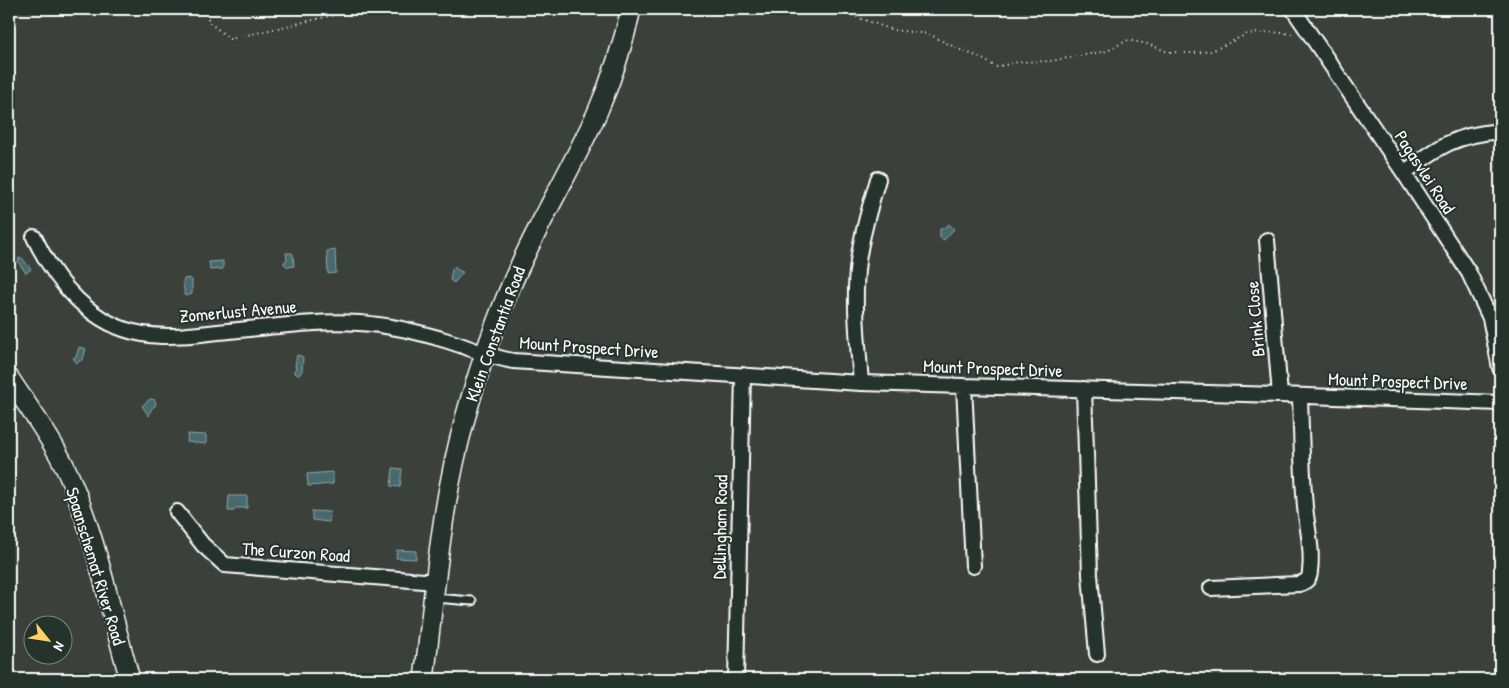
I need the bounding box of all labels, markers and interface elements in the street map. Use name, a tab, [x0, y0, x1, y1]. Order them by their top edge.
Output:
street label: Pagasvlei Road	[1389, 126, 1461, 218]
street label: Klein Constantia Road	[459, 263, 531, 405]
street label: Brink Close	[1239, 280, 1271, 358]
street label: Zomerlust Avenue	[178, 293, 298, 329]
street label: Mount Prospect Drive	[519, 330, 659, 364]
street label: Mount Prospect Drive	[923, 353, 1063, 383]
street label: Mount Prospect Drive	[1328, 366, 1468, 396]
street label: Dellingham Road	[707, 475, 733, 579]
street label: Spaanschemat River Road	[60, 484, 132, 648]
street label: The Curzon Road	[241, 536, 351, 568]
north arrow	[22, 616, 72, 666]
text: N	[49, 639, 70, 655]

